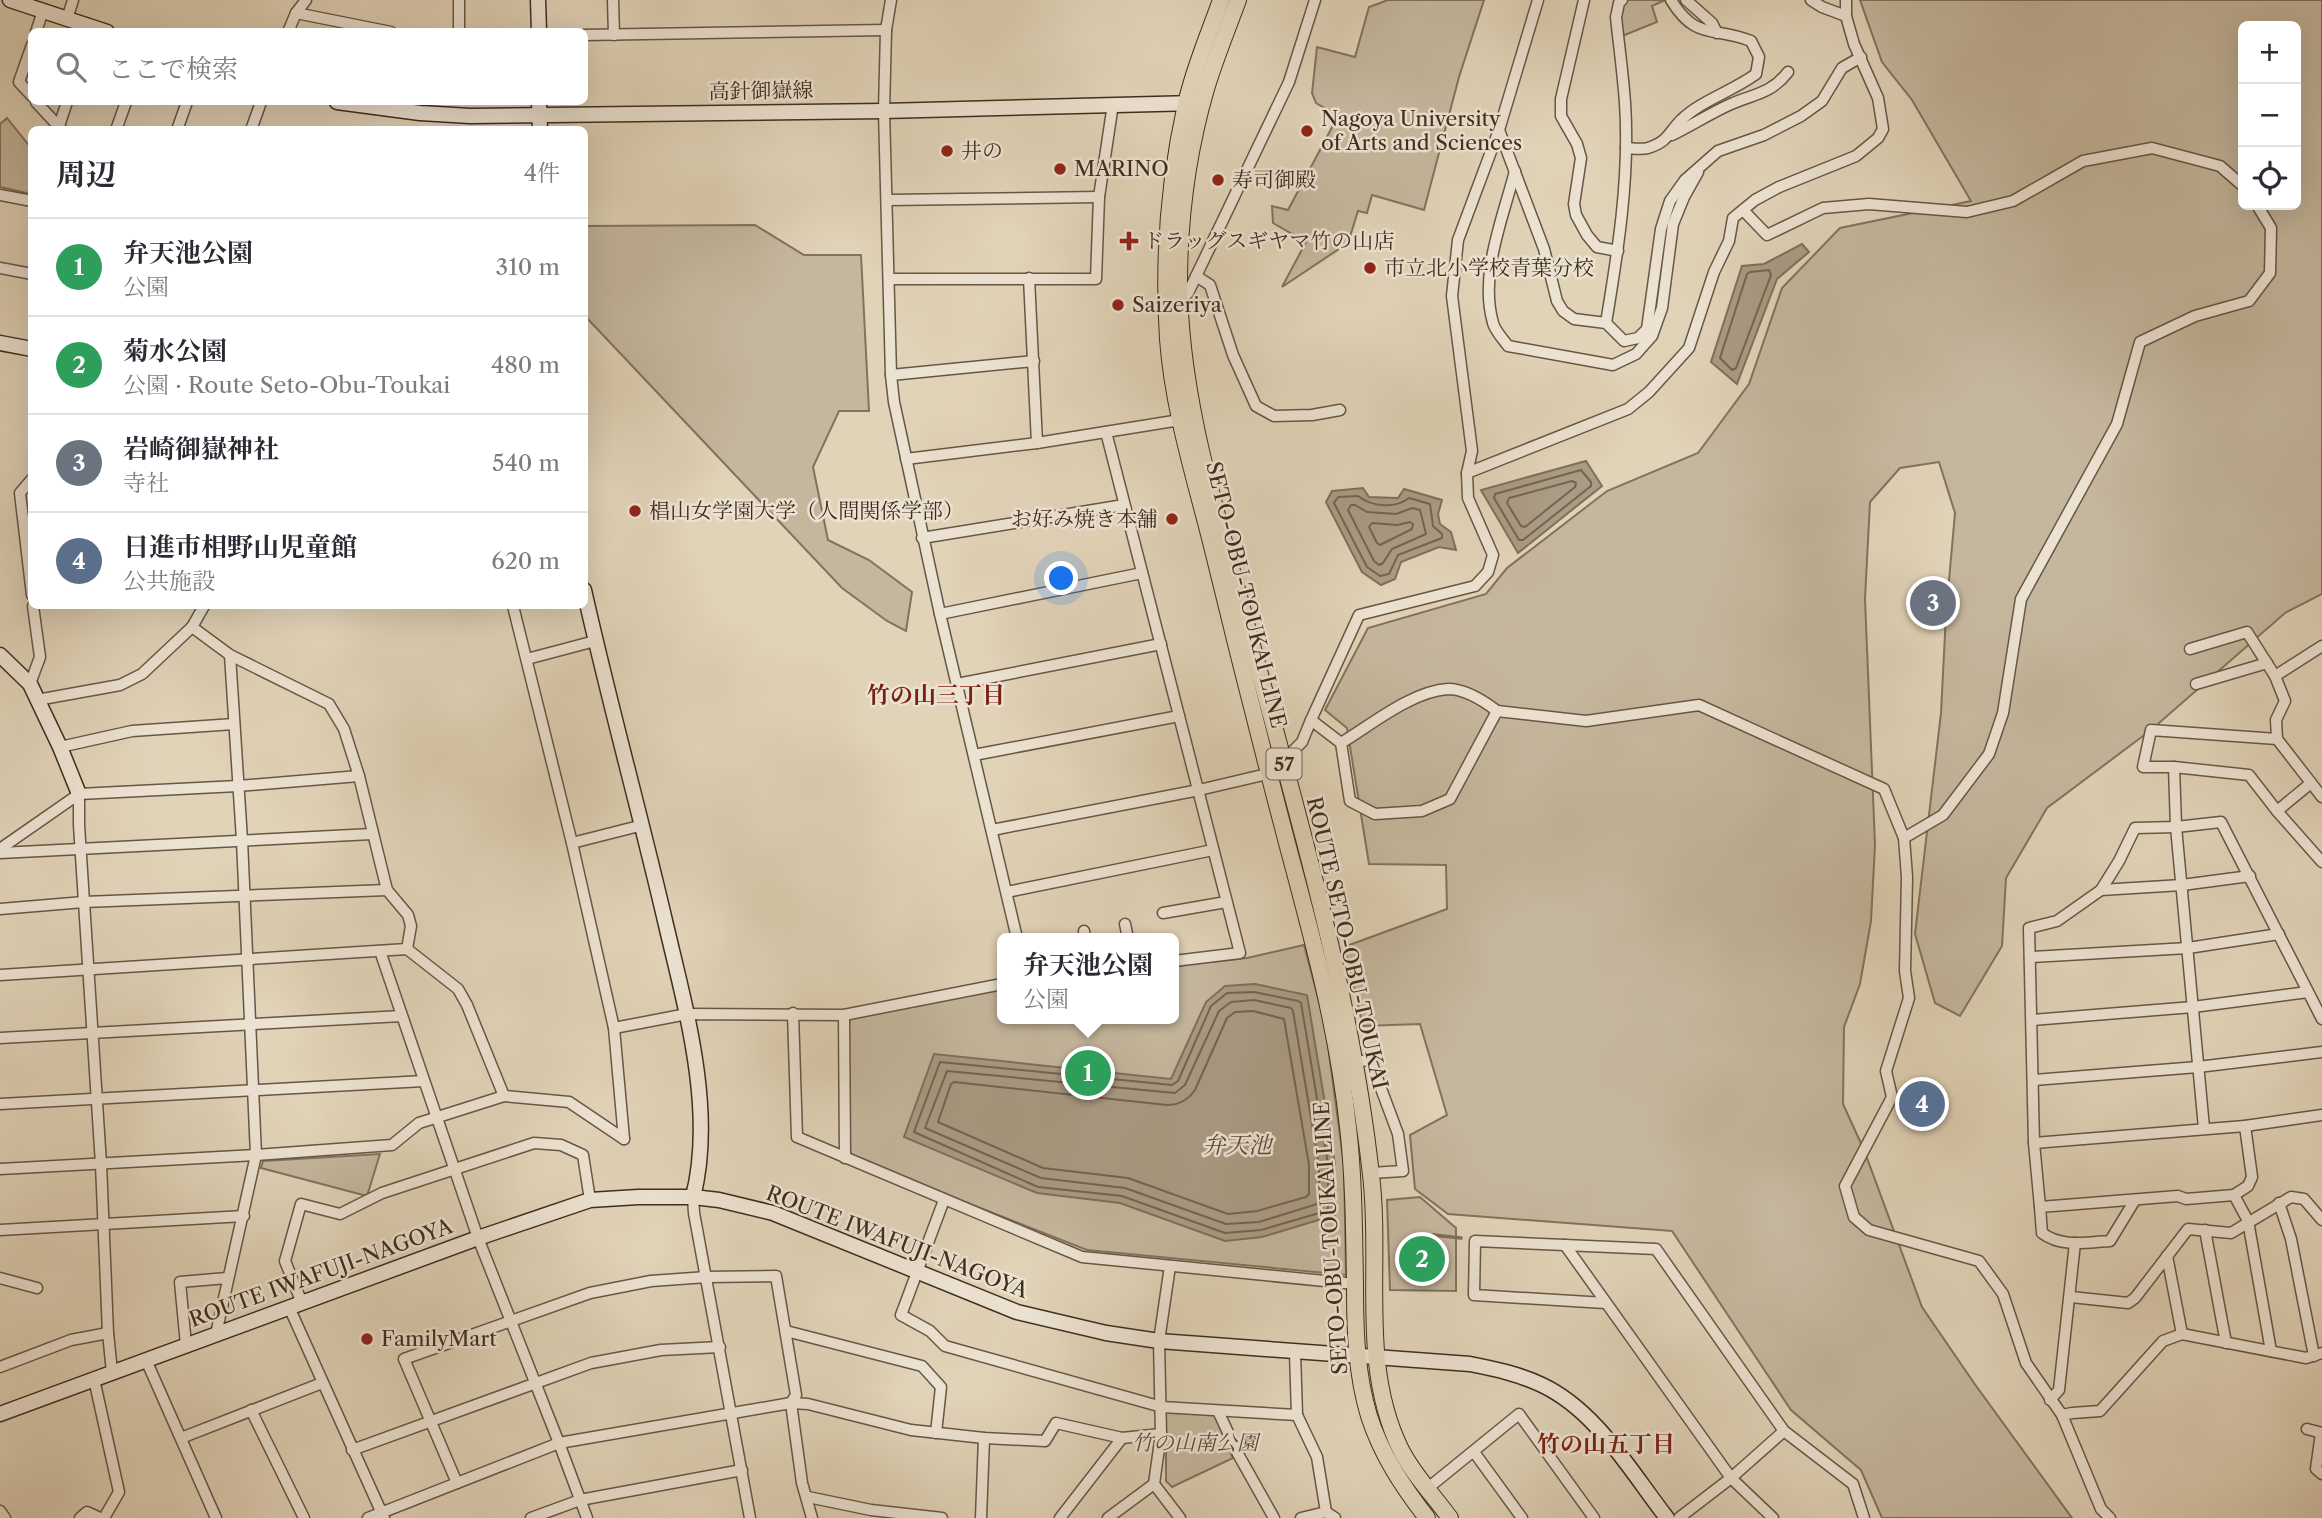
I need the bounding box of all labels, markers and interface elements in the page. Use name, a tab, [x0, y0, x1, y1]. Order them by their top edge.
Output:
map controls	[2238, 21, 2301, 210]
button: +	[2238, 21, 2301, 84]
search box	[28, 28, 588, 105]
icon: search	[52, 48, 90, 86]
text: ここで検索	[108, 53, 238, 85]
street label: 高針御嶽線	[708, 77, 814, 104]
button: −	[2238, 84, 2301, 147]
place label: Nagoya University of Arts and Sciences	[1321, 106, 1522, 155]
marker: Nagoya University of Arts and Sciences	[1299, 123, 1315, 139]
place label: 井の	[961, 138, 1003, 163]
marker: 井の	[939, 143, 955, 159]
button: locate	[2238, 147, 2301, 210]
text: 周辺	[56, 156, 116, 193]
place label: MARINO	[1074, 156, 1169, 181]
text: 4件	[524, 159, 560, 187]
marker: MARINO	[1052, 161, 1068, 177]
place label: 寿司御殿	[1232, 167, 1316, 192]
marker: 寿司御殿	[1210, 172, 1226, 188]
place label: ドラッグスギヤマ竹の山店	[1143, 228, 1394, 253]
marker: ドラッグスギヤマ竹の山店	[1121, 233, 1137, 249]
text: 弁天池公園	[123, 237, 253, 269]
text: 1	[74, 253, 84, 281]
text: 310 m	[496, 253, 560, 281]
place label: 市立北小学校青葉分校	[1384, 255, 1594, 280]
marker: 市立北小学校青葉分校	[1362, 260, 1378, 276]
text: 公園	[123, 273, 169, 301]
place label: Saizeriya	[1132, 292, 1223, 317]
marker: Saizeriya	[1110, 297, 1126, 313]
text: 菊水公園	[123, 335, 227, 367]
text: 2	[72, 351, 86, 379]
text: 480 m	[491, 351, 560, 379]
text: 公園 · Route Seto-Obu-Toukai	[123, 371, 450, 399]
text: 岩崎御嶽神社	[123, 433, 279, 465]
text: 3	[73, 449, 86, 477]
text: 540 m	[492, 449, 560, 477]
street label: SETO-OBU-TOUKAI LINE	[1201, 459, 1292, 731]
text: 寺社	[123, 469, 169, 497]
place label: 椙山女学園大学（人間関係学部）	[649, 498, 964, 523]
marker: 椙山女学園大学（人間関係学部）	[627, 503, 643, 519]
place label: お好み焼き本舗	[1011, 506, 1158, 531]
marker: お好み焼き本舗	[1164, 511, 1180, 527]
text: 日進市相野山児童館	[123, 531, 357, 563]
text: 4	[72, 547, 86, 575]
text: 620 m	[491, 547, 560, 575]
your location	[1044, 561, 1078, 595]
text: 公共施設	[123, 567, 215, 595]
pin: 3	[1910, 577, 1956, 629]
district label: 竹の山三丁目	[867, 681, 1005, 709]
road number: 57	[1266, 748, 1302, 779]
street label: ROUTE SETO-OBU-TOUKAI	[1302, 794, 1393, 1092]
popup	[997, 933, 1179, 1024]
text: 弁天池公園	[1023, 949, 1153, 981]
text: 公園	[1023, 985, 1069, 1013]
pin: 1	[1065, 1047, 1111, 1099]
pin: 4	[1899, 1078, 1945, 1130]
street label: SETO-OBU-TOUKAI LINE	[1308, 1101, 1353, 1376]
water label: 弁天池	[1203, 1131, 1275, 1159]
street label: ROUTE IWAFUJI-NAGOYA	[763, 1180, 1032, 1303]
street label: ROUTE IWAFUJI-NAGOYA	[186, 1213, 456, 1332]
pin: 2	[1399, 1233, 1445, 1285]
place label: FamilyMart	[381, 1326, 497, 1351]
marker: FamilyMart	[359, 1331, 375, 1347]
park label: 竹の山南公園	[1132, 1430, 1261, 1455]
district label: 竹の山五丁目	[1537, 1430, 1675, 1458]

